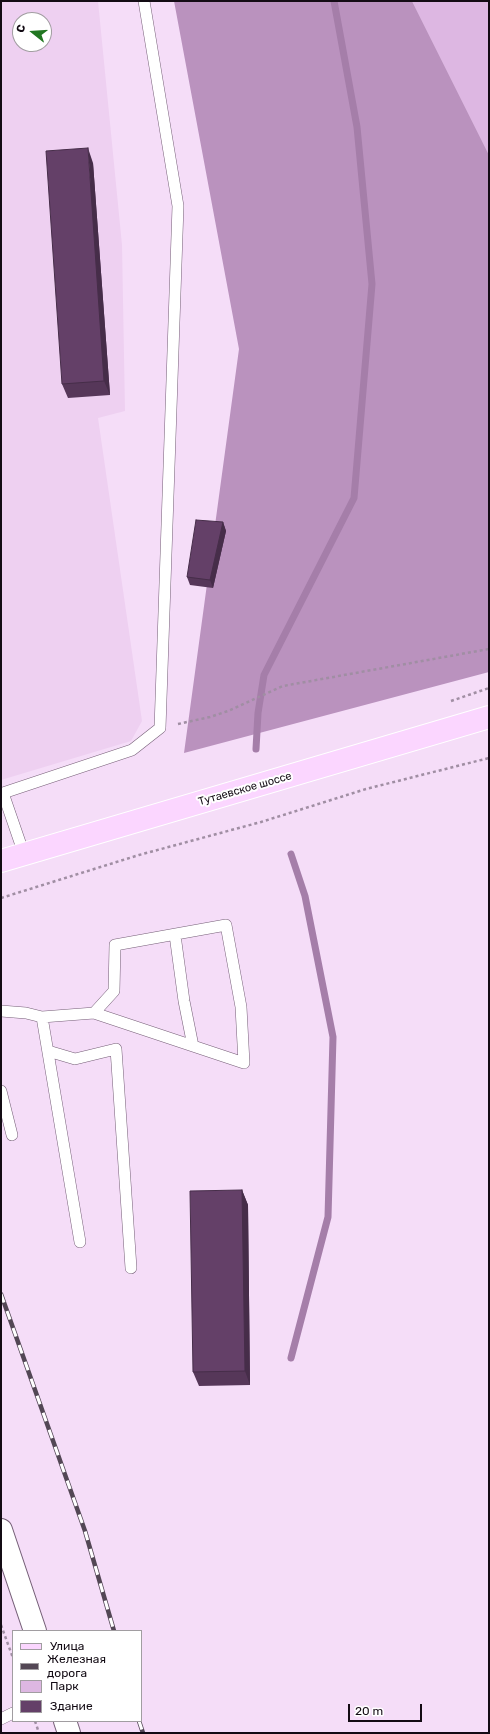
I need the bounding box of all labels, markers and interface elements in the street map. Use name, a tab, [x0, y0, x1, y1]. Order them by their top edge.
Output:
north arrow	[12, 12, 52, 52]
text: С	[14, 23, 28, 34]
street label: Тутаевское шоссе	[197, 769, 293, 809]
legend	[12, 1630, 142, 1722]
text: Улица	[50, 1639, 84, 1653]
text: Железная дорога	[47, 1652, 106, 1680]
text: Парк	[50, 1679, 79, 1693]
scale bar	[350, 1696, 424, 1722]
text: Здание	[50, 1699, 93, 1713]
text: 20 m	[355, 1704, 383, 1718]

